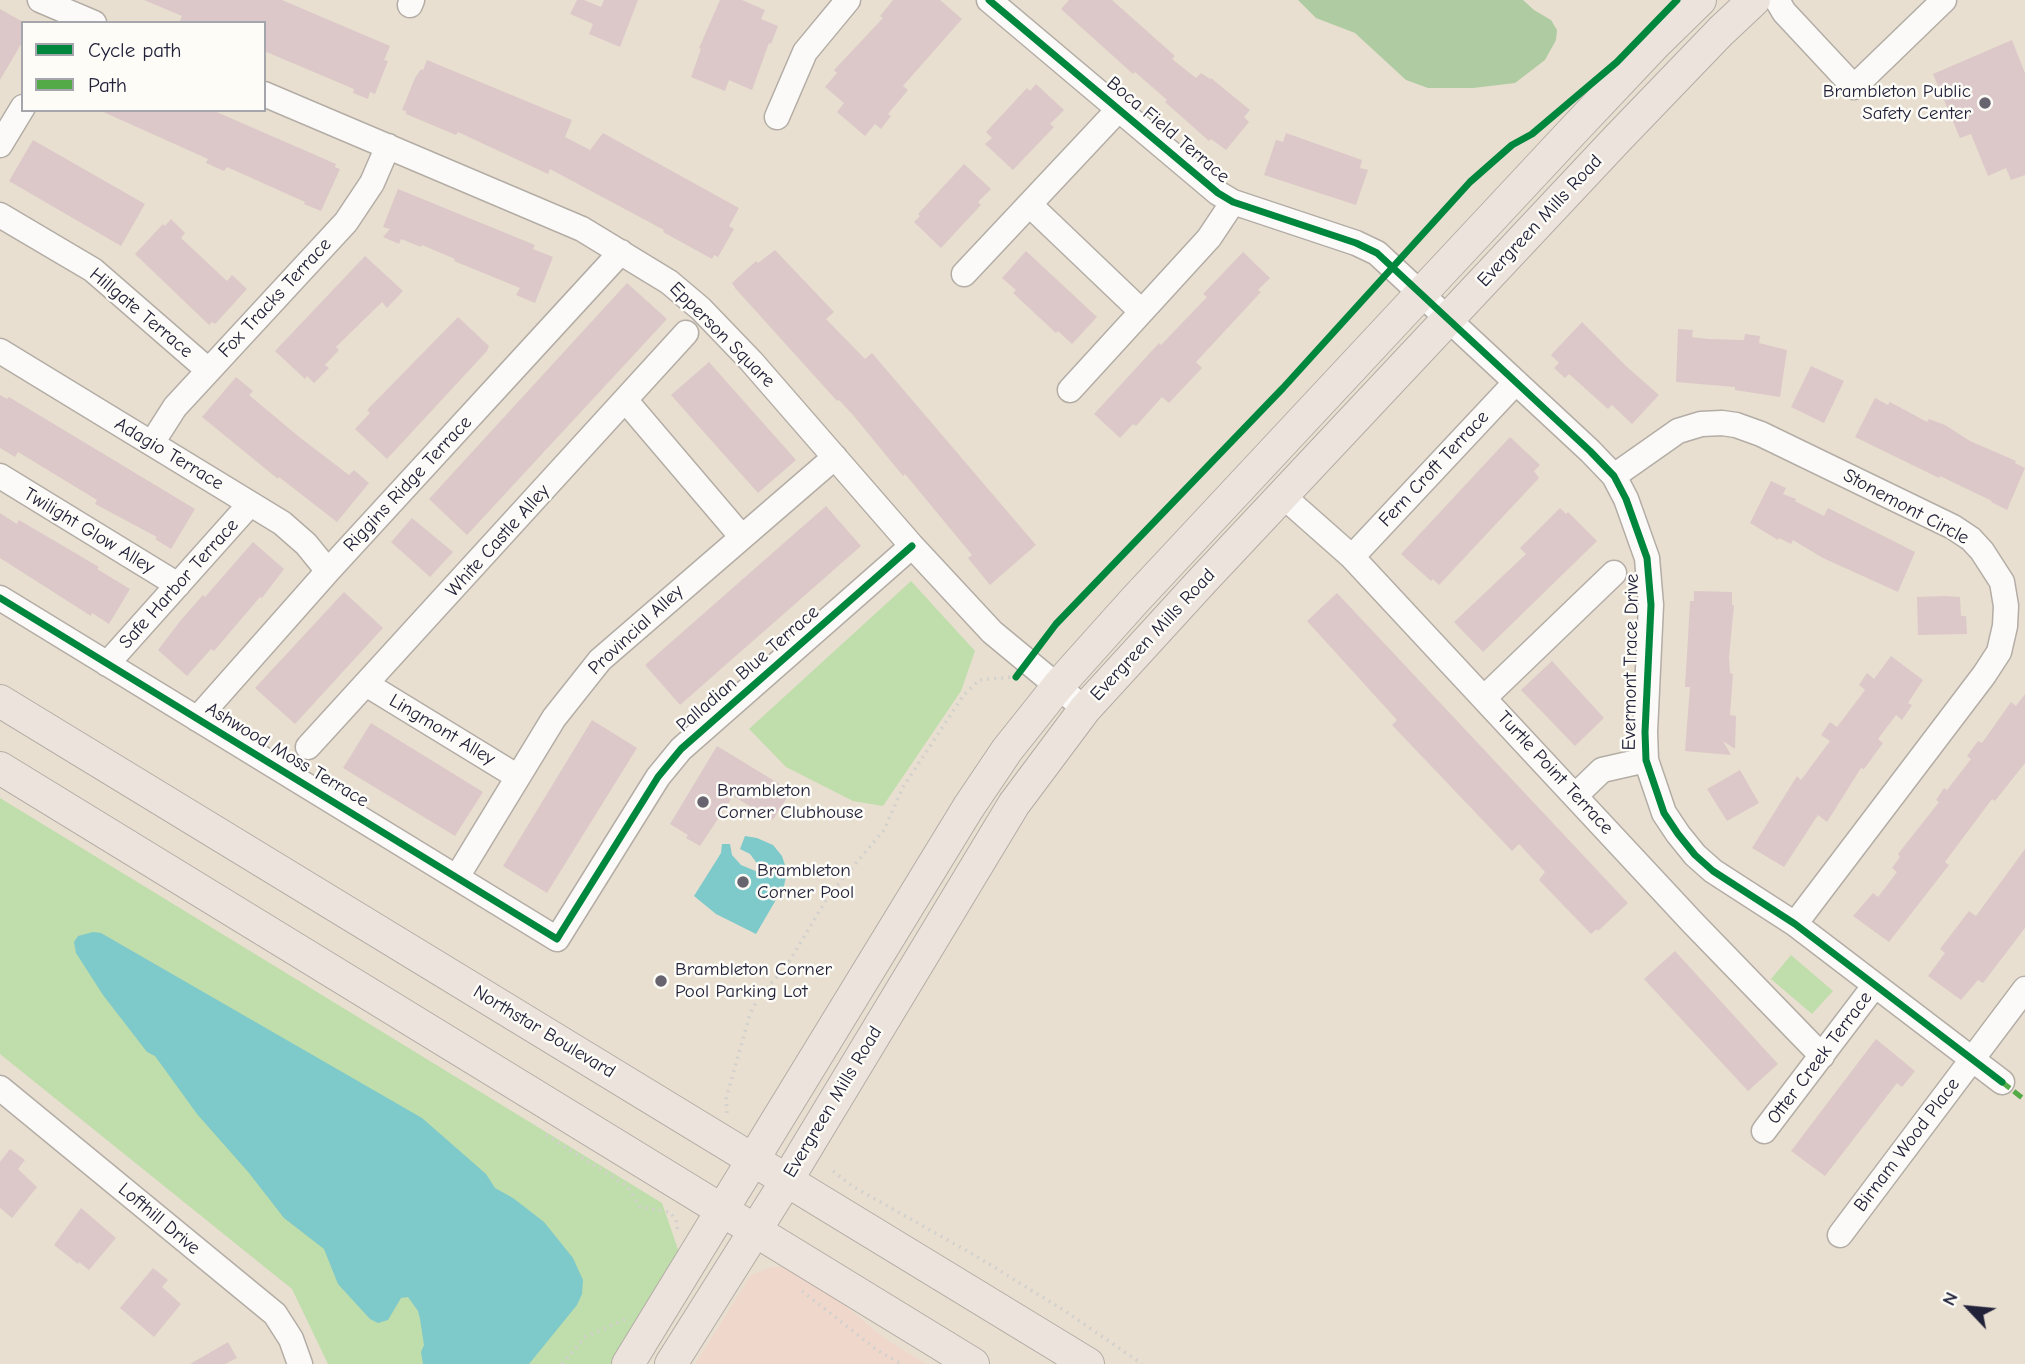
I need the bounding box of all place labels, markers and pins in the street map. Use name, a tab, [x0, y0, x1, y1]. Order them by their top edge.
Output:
place label: Brambleton Public Safety Center	[1823, 81, 1971, 125]
marker: Brambleton Public Safety Center	[1977, 95, 1993, 111]
place label: Brambleton Corner Clubhouse	[717, 780, 863, 824]
marker: Brambleton Corner Clubhouse	[695, 794, 711, 810]
place label: Brambleton Corner Pool	[757, 860, 854, 904]
marker: Brambleton Corner Pool	[735, 874, 751, 890]
place label: Brambleton Corner Pool Parking Lot	[675, 959, 832, 1003]
marker: Brambleton Corner Pool Parking Lot	[653, 973, 669, 989]

